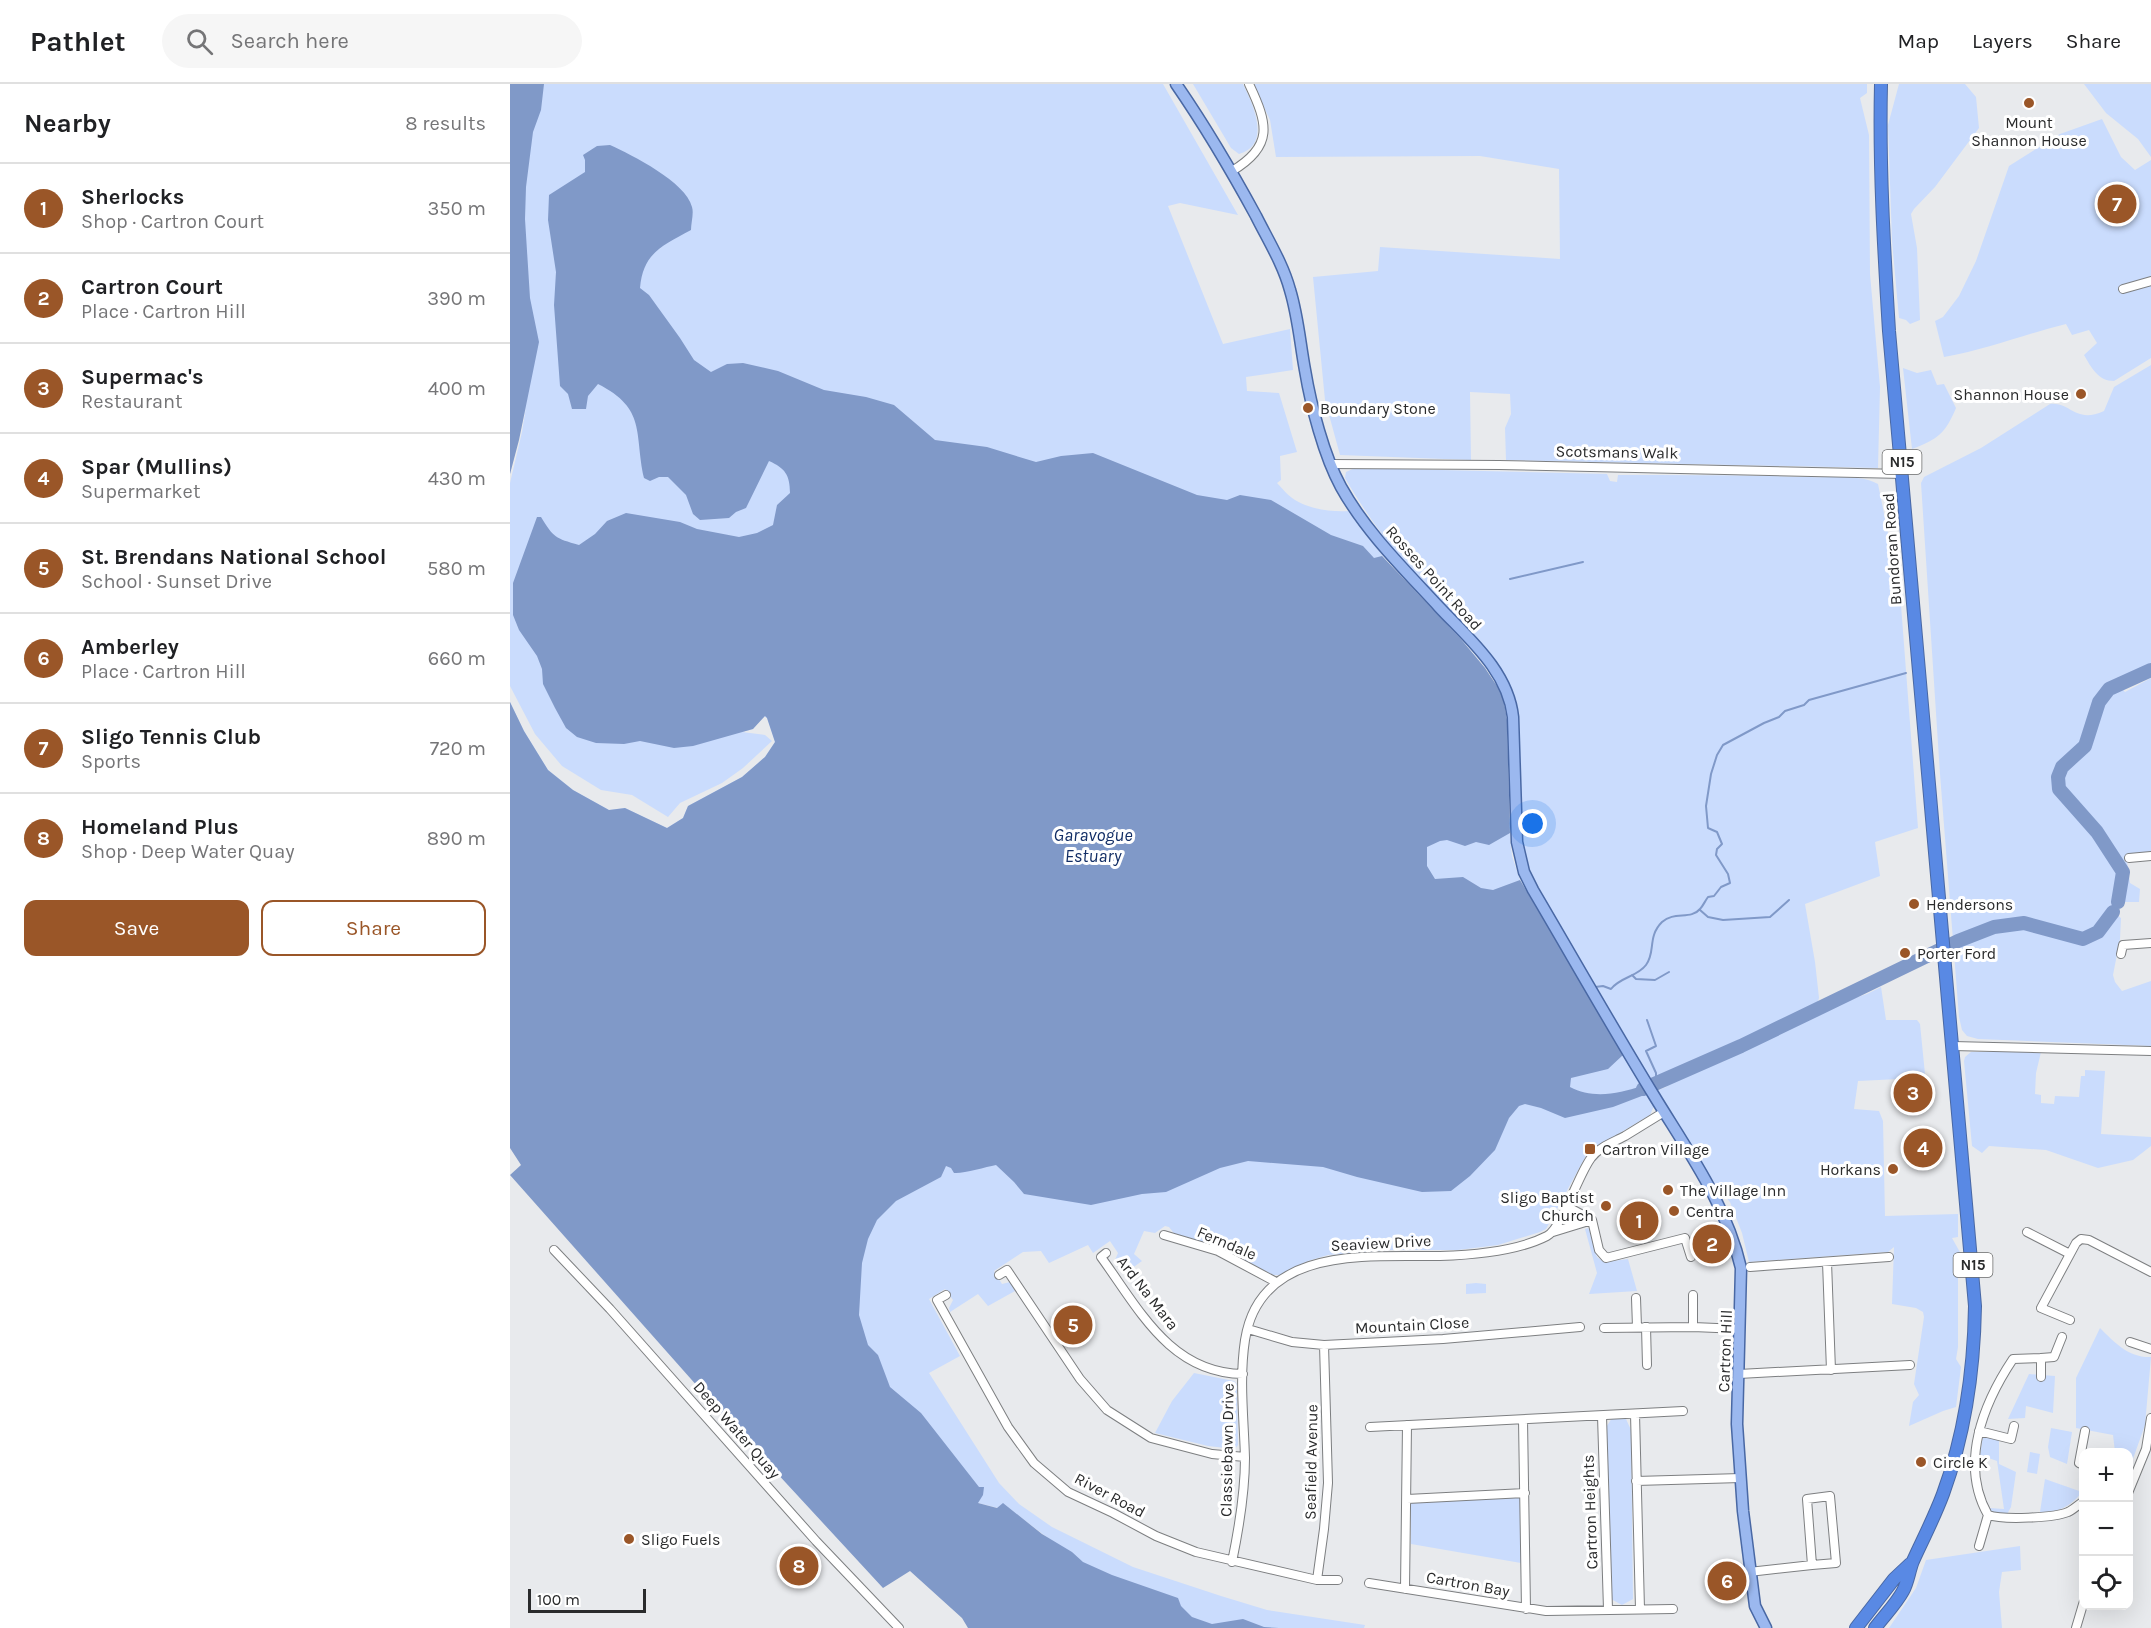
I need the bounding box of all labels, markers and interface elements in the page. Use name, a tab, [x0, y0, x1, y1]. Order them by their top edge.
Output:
search box	[162, 14, 582, 68]
text: Pathlet	[30, 25, 126, 58]
icon: search	[183, 25, 216, 58]
text: Search here	[231, 28, 349, 54]
text: Map	[1897, 29, 1939, 53]
text: Layers	[1972, 29, 2033, 53]
text: Share	[2066, 29, 2121, 53]
marker: Mount Shannon House	[2022, 96, 2036, 110]
text: Nearby	[24, 108, 111, 139]
text: 8 results	[405, 112, 486, 135]
place label: Mount Shannon House	[1971, 113, 2087, 150]
pin: 7	[2098, 182, 2136, 226]
text: Sherlocks	[81, 184, 184, 210]
text: 1	[40, 197, 47, 220]
text: 350 m	[428, 197, 486, 220]
text: Shop · Cartron Court	[81, 210, 264, 233]
text: Cartron Court	[81, 274, 223, 300]
text: 2	[37, 287, 50, 310]
text: 390 m	[427, 287, 486, 310]
text: Place · Cartron Hill	[81, 300, 246, 323]
text: Supermac's	[81, 364, 203, 390]
text: 3	[37, 377, 50, 400]
text: 400 m	[428, 377, 486, 400]
place label: Shannon House	[1954, 385, 2069, 404]
marker: Shannon House	[2074, 387, 2088, 401]
text: Restaurant	[81, 390, 183, 413]
place label: Boundary Stone	[1320, 399, 1436, 418]
marker: Boundary Stone	[1301, 401, 1315, 415]
street label: Scotsmans Walk	[1555, 441, 1679, 463]
road number: N15	[1882, 450, 1922, 474]
text: Spar (Mullins)	[81, 454, 232, 480]
text: 4	[38, 467, 49, 490]
text: 430 m	[428, 467, 486, 490]
text: Supermarket	[81, 480, 200, 503]
street label: Bundoran Road	[1879, 492, 1905, 606]
street label: Rosses Point Road	[1382, 522, 1486, 634]
text: St. Brendans National School	[81, 544, 386, 570]
text: 5	[38, 557, 49, 580]
text: 580 m	[427, 557, 486, 580]
text: School · Sunset Drive	[81, 570, 272, 593]
text: Amberley	[81, 634, 179, 660]
text: 6	[37, 647, 50, 670]
text: 660 m	[428, 647, 486, 670]
text: Place · Cartron Hill	[81, 660, 246, 683]
text: Sligo Tennis Club	[81, 724, 261, 750]
text: 7	[39, 737, 48, 760]
text: 720 m	[430, 737, 486, 760]
text: Sports	[81, 750, 141, 773]
your location	[1518, 809, 1547, 838]
text: Homeland Plus	[81, 814, 239, 840]
water label: Garavogue Estuary	[1053, 824, 1133, 867]
text: 8	[37, 827, 50, 850]
text: 890 m	[427, 827, 486, 850]
text: Shop · Deep Water Quay	[81, 840, 295, 863]
place label: Hendersons	[1926, 895, 2013, 914]
marker: Hendersons	[1907, 897, 1921, 911]
button: Save	[24, 900, 249, 956]
button: Share	[261, 900, 486, 956]
place label: Porter Ford	[1917, 944, 1996, 963]
marker: Porter Ford	[1898, 946, 1912, 960]
pin: 3	[1894, 1070, 1932, 1116]
pin: 4	[1904, 1126, 1942, 1170]
place label: Cartron Village	[1602, 1140, 1709, 1159]
marker: Cartron Village	[1583, 1142, 1597, 1156]
place label: Horkans	[1820, 1160, 1881, 1179]
marker: Horkans	[1886, 1162, 1900, 1176]
place label: The Village Inn	[1680, 1181, 1786, 1200]
marker: The Village Inn	[1661, 1183, 1675, 1197]
place label: Sligo Baptist Church	[1500, 1188, 1594, 1225]
pin: 1	[1620, 1198, 1658, 1244]
marker: Sligo Baptist Church	[1599, 1199, 1613, 1213]
place label: Centra	[1686, 1202, 1734, 1221]
marker: Centra	[1667, 1204, 1681, 1218]
street label: Ferndale	[1194, 1222, 1260, 1264]
pin: 2	[1692, 1222, 1732, 1266]
street label: Seaview Drive	[1330, 1231, 1432, 1255]
street label: Ard Na Mara	[1113, 1252, 1183, 1334]
road number: N15	[1954, 1253, 1992, 1277]
pin: 5	[1054, 1302, 1092, 1348]
street label: Cartron Hill	[1714, 1309, 1736, 1393]
street label: Mountain Close	[1354, 1313, 1470, 1337]
street label: Deep Water Quay	[690, 1377, 785, 1483]
street label: Classiebawn Drive	[1216, 1383, 1238, 1517]
street label: Seafield Avenue	[1300, 1404, 1322, 1520]
map controls	[2079, 1448, 2133, 1610]
button: +	[2079, 1448, 2133, 1502]
place label: Circle K	[1933, 1453, 1988, 1472]
street label: Cartron Heights	[1578, 1454, 1602, 1570]
marker: Circle K	[1914, 1455, 1928, 1469]
street label: River Road	[1071, 1468, 1149, 1522]
button: −	[2079, 1502, 2133, 1556]
place label: Sligo Fuels	[641, 1530, 720, 1549]
marker: Sligo Fuels	[622, 1532, 636, 1546]
pin: 8	[780, 1544, 818, 1588]
button: locate	[2079, 1556, 2133, 1610]
pin: 6	[1708, 1558, 1746, 1604]
street label: Cartron Bay	[1425, 1567, 1512, 1601]
scale bar	[528, 1586, 646, 1614]
text: 100 m	[537, 1590, 580, 1609]

